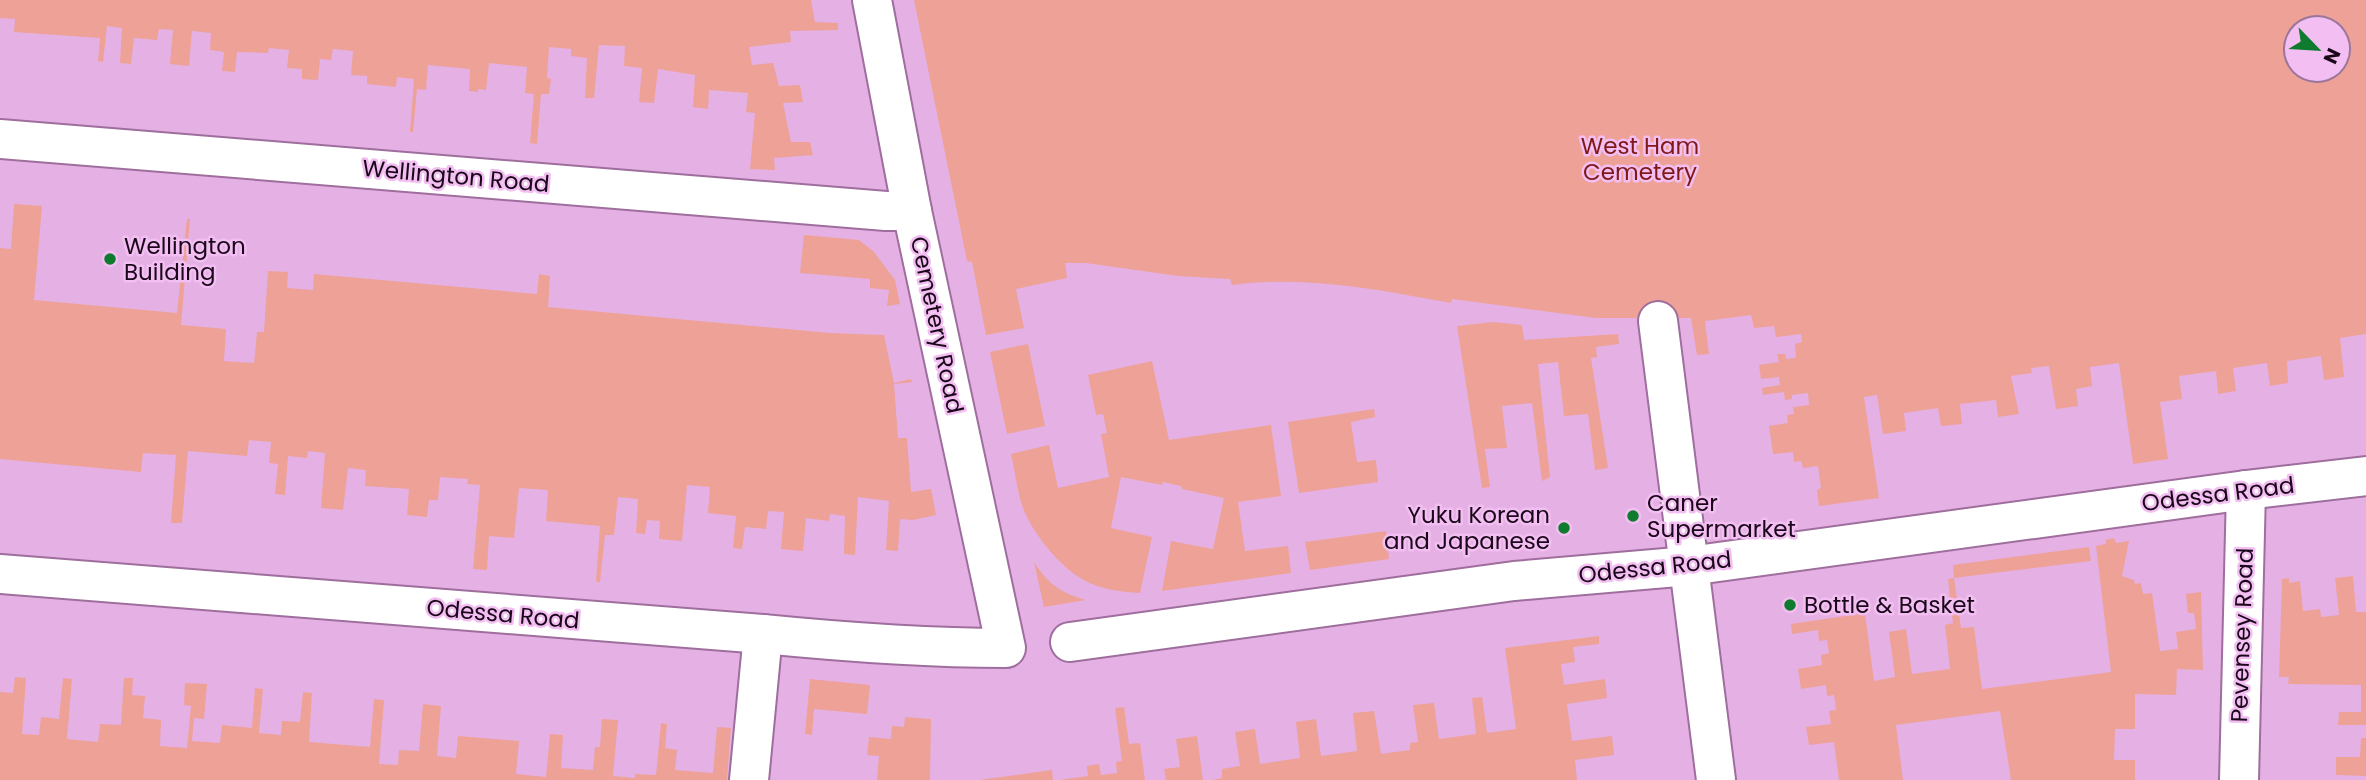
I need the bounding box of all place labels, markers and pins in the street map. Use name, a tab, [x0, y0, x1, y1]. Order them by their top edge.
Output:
place label: Wellington Building	[124, 230, 246, 288]
marker: Wellington Building	[102, 251, 118, 267]
place label: Caner Supermarket	[1647, 487, 1796, 545]
place label: Yuku Korean and Japanese	[1384, 499, 1550, 557]
marker: Caner Supermarket	[1625, 508, 1641, 524]
marker: Yuku Korean and Japanese	[1556, 520, 1572, 536]
place label: Bottle & Basket	[1804, 589, 1975, 621]
marker: Bottle & Basket	[1782, 597, 1798, 613]

